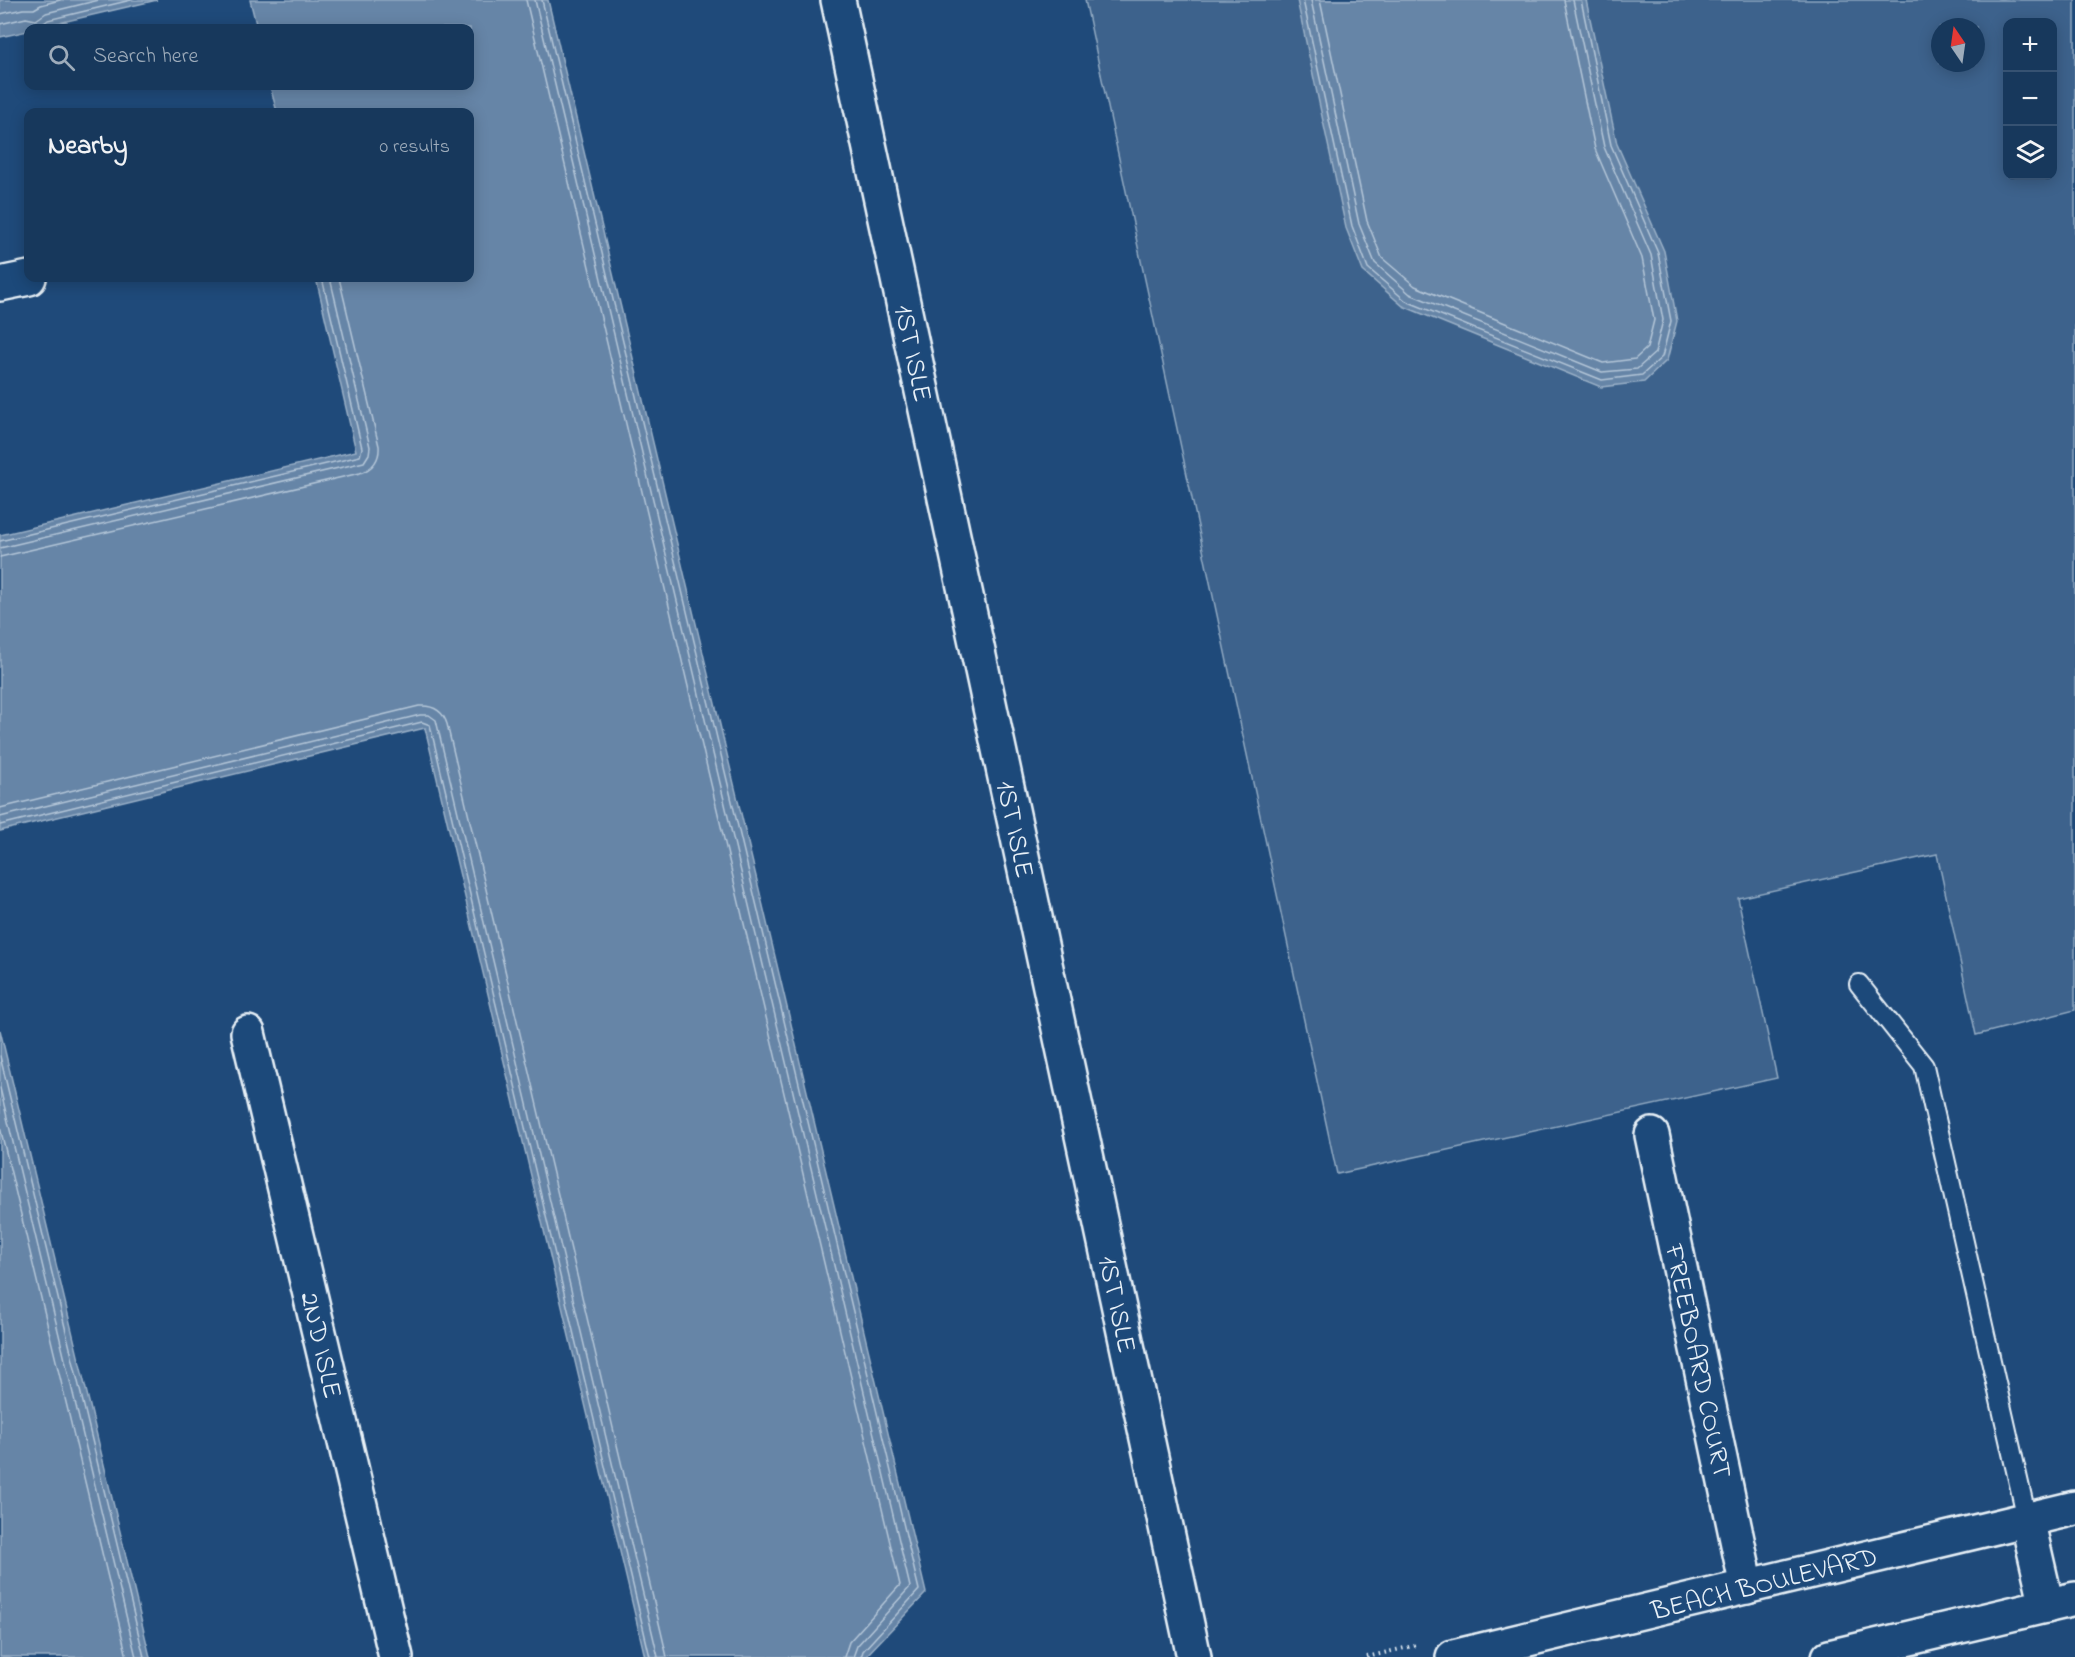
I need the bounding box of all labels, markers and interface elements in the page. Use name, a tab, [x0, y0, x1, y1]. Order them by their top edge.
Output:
north arrow	[1931, 18, 1985, 72]
map controls	[2003, 18, 2057, 180]
button: +	[2003, 18, 2057, 72]
search box	[24, 24, 474, 90]
icon: search	[45, 41, 78, 74]
text: Search here	[93, 41, 198, 73]
button: −	[2003, 72, 2057, 126]
button: layers	[2003, 126, 2057, 180]
text: Nearby	[48, 128, 127, 166]
text: 0 results	[379, 133, 450, 162]
street label: 1ST ISLE	[882, 301, 941, 406]
street label: 1ST ISLE	[984, 777, 1043, 882]
street label: FREEBOARD COURT	[1652, 1240, 1740, 1482]
street label: 1ST ISLE	[1086, 1252, 1145, 1357]
street label: 2ND ISLE	[288, 1288, 351, 1403]
street label: BEACH BOULEVARD	[1646, 1538, 1882, 1633]

